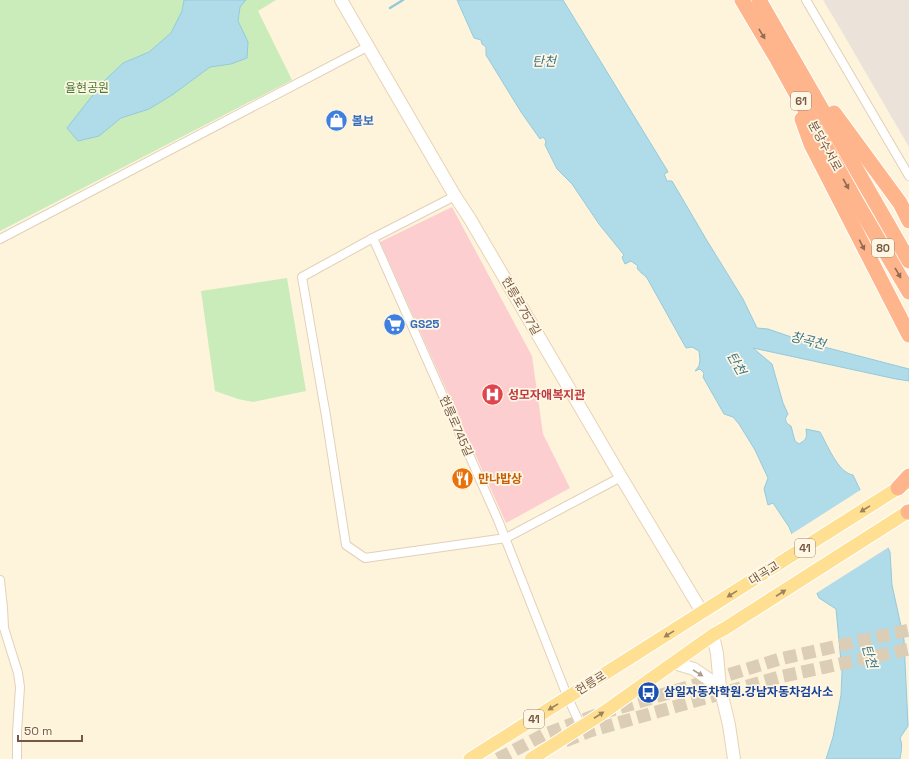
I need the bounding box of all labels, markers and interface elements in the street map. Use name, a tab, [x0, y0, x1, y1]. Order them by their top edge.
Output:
one-way arrow	[759, 28, 766, 40]
water label: 탄천	[532, 53, 557, 70]
park label: 율현공원	[65, 80, 109, 96]
road number: 61	[791, 92, 811, 110]
shop icon: 볼보	[323, 108, 349, 134]
place label: 볼보	[352, 113, 374, 129]
street label: 분당수서로	[805, 118, 845, 174]
one-way arrow	[843, 178, 850, 190]
one-way arrow	[859, 239, 866, 250]
road number: 80	[872, 239, 894, 257]
one-way arrow	[895, 267, 902, 279]
street label: 헌릉로757길	[498, 274, 544, 338]
supermarket icon: GS25	[381, 311, 407, 337]
place label: GS25	[410, 316, 440, 332]
water label: 창곡천	[788, 328, 828, 353]
water label: 탄천	[723, 349, 750, 379]
hospital icon: 성모자애복지관	[480, 382, 506, 408]
place label: 성모자애복지관	[508, 387, 585, 403]
street label: 헌릉로745길	[435, 393, 477, 459]
restaurant icon: 만나밥상	[449, 466, 475, 492]
place label: 만나밥상	[478, 471, 522, 487]
one-way arrow	[860, 505, 870, 513]
road number: 41	[795, 539, 815, 557]
street label: 대곡교	[746, 557, 782, 589]
one-way arrow	[727, 590, 737, 598]
one-way arrow	[775, 590, 786, 597]
one-way arrow	[663, 630, 675, 637]
water label: 탄천	[858, 642, 881, 671]
street label: 헌릉로	[573, 667, 609, 699]
one-way arrow	[692, 669, 704, 676]
bus stop icon: 삼일자동차학원.강남자동차검사소	[636, 679, 662, 705]
place label: 삼일자동차학원.강남자동차검사소	[664, 684, 833, 700]
one-way arrow	[548, 703, 558, 711]
road number: 41	[524, 710, 544, 728]
one-way arrow	[594, 711, 604, 719]
scale bar	[18, 717, 82, 743]
text: 50 m	[24, 723, 52, 739]

